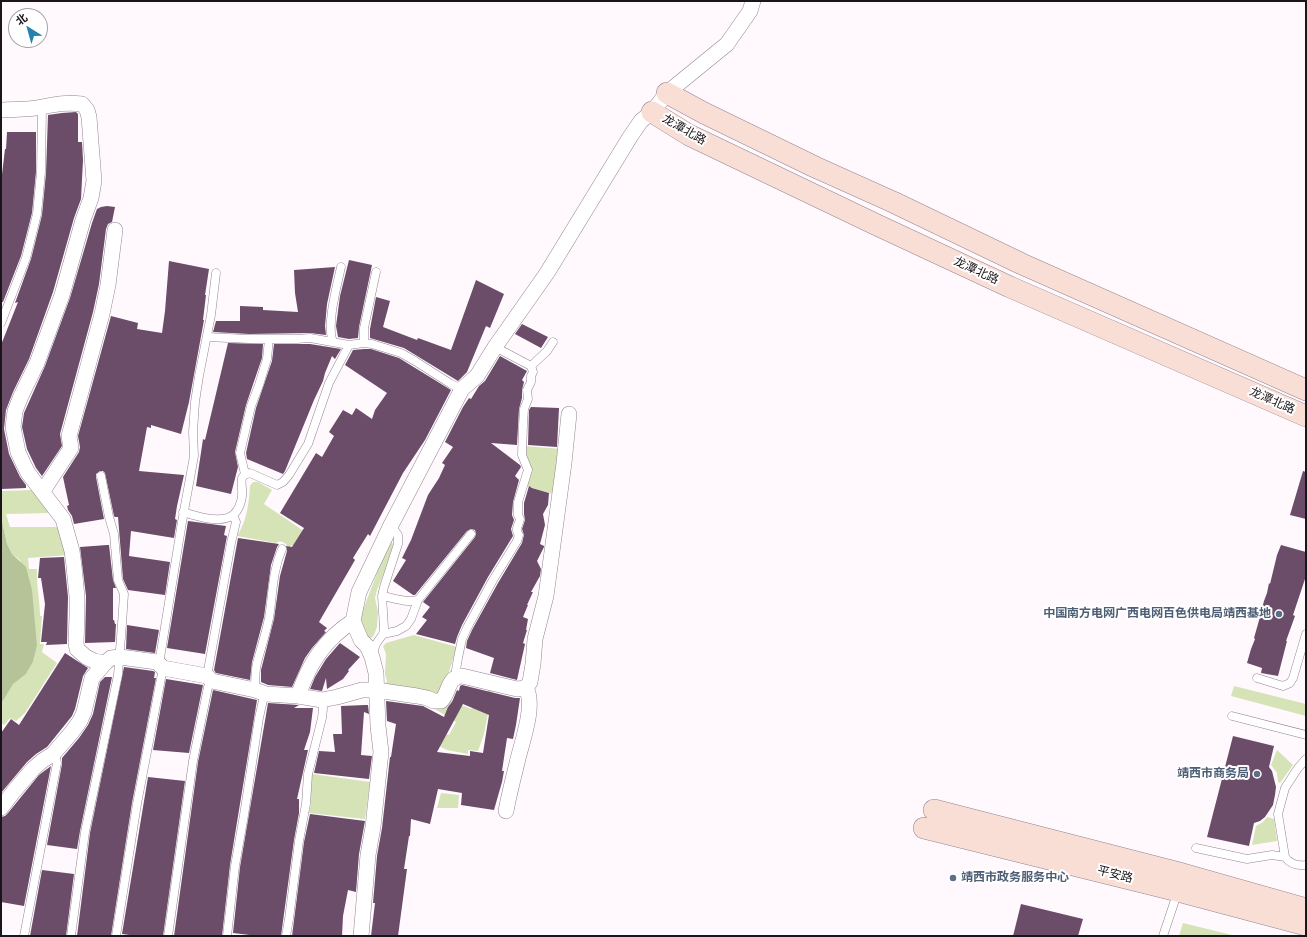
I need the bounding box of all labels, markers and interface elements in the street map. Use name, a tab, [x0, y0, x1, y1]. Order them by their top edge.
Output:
north arrow	[8, 8, 48, 48]
text: 北	[13, 10, 30, 28]
street label: 龙潭北路	[660, 112, 708, 148]
street label: 龙潭北路	[951, 254, 1001, 288]
street label: 龙潭北路	[1247, 385, 1297, 417]
place label: 中国南方电网广西电网百色供电局靖西基地	[1043, 607, 1271, 621]
marker: 中国南方电网广西电网百色供电局靖西基地	[1274, 609, 1284, 619]
place label: 靖西市商务局	[1177, 767, 1249, 781]
marker: 靖西市商务局	[1252, 769, 1262, 779]
street label: 平安路	[1096, 864, 1134, 886]
place label: 靖西市政务服务中心	[961, 871, 1069, 885]
marker: 靖西市政务服务中心	[948, 873, 958, 883]

